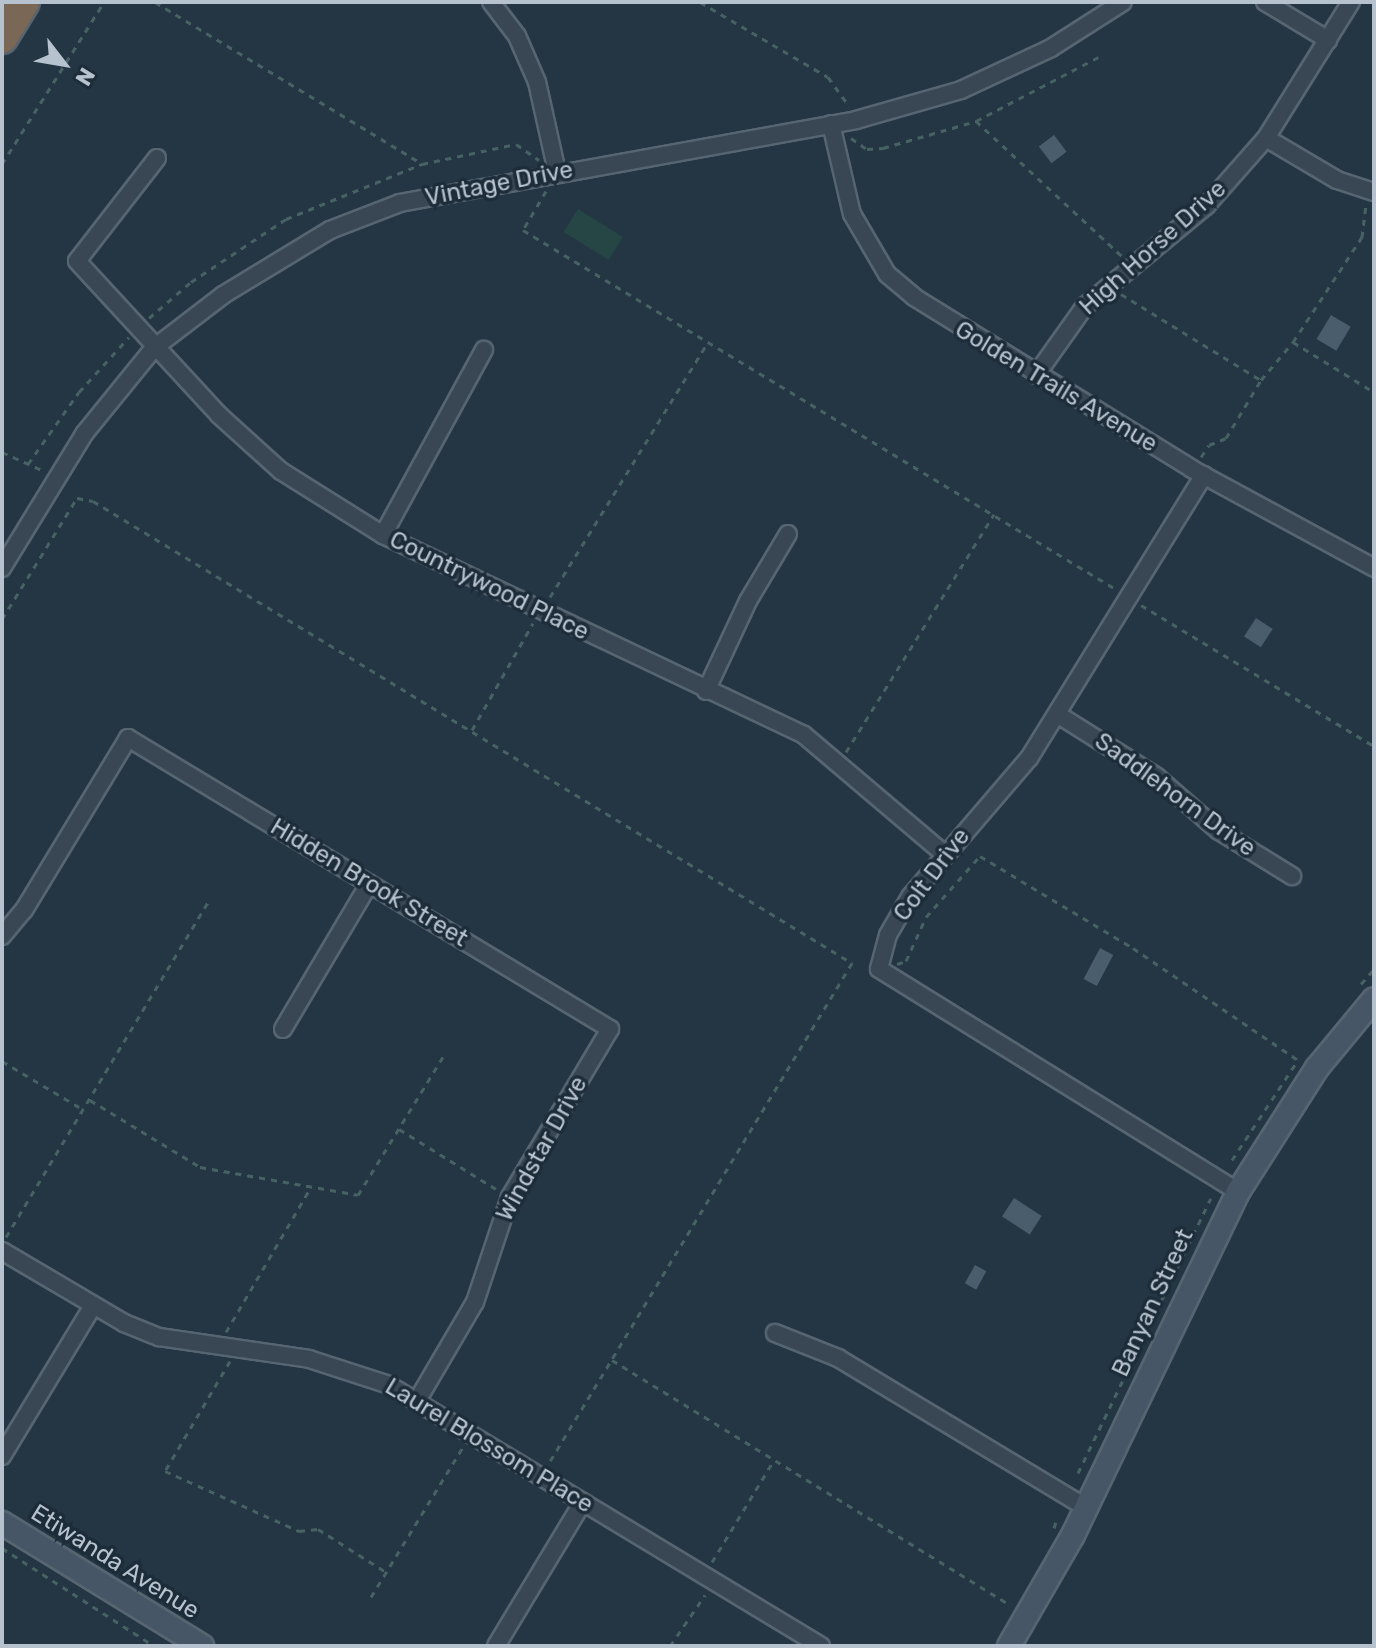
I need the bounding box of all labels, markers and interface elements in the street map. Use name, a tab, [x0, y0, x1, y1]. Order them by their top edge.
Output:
north arrow	[24, 24, 104, 104]
text: N	[69, 63, 101, 90]
street label: Vintage Drive	[423, 156, 575, 212]
street label: High Horse Drive	[1074, 175, 1232, 321]
street label: Golden Trails Avenue	[949, 315, 1163, 459]
street label: Countrywood Place	[385, 525, 593, 647]
street label: Saddlehorn Drive	[1089, 727, 1261, 863]
street label: Hidden Brook Street	[265, 813, 473, 953]
street label: Colt Drive	[888, 823, 976, 927]
street label: Windstar Drive	[490, 1071, 594, 1227]
street label: Banyan Street	[1106, 1225, 1200, 1381]
street label: Laurel Blossom Place	[380, 1372, 598, 1520]
street label: Etiwanda Avenue	[25, 1498, 205, 1626]

